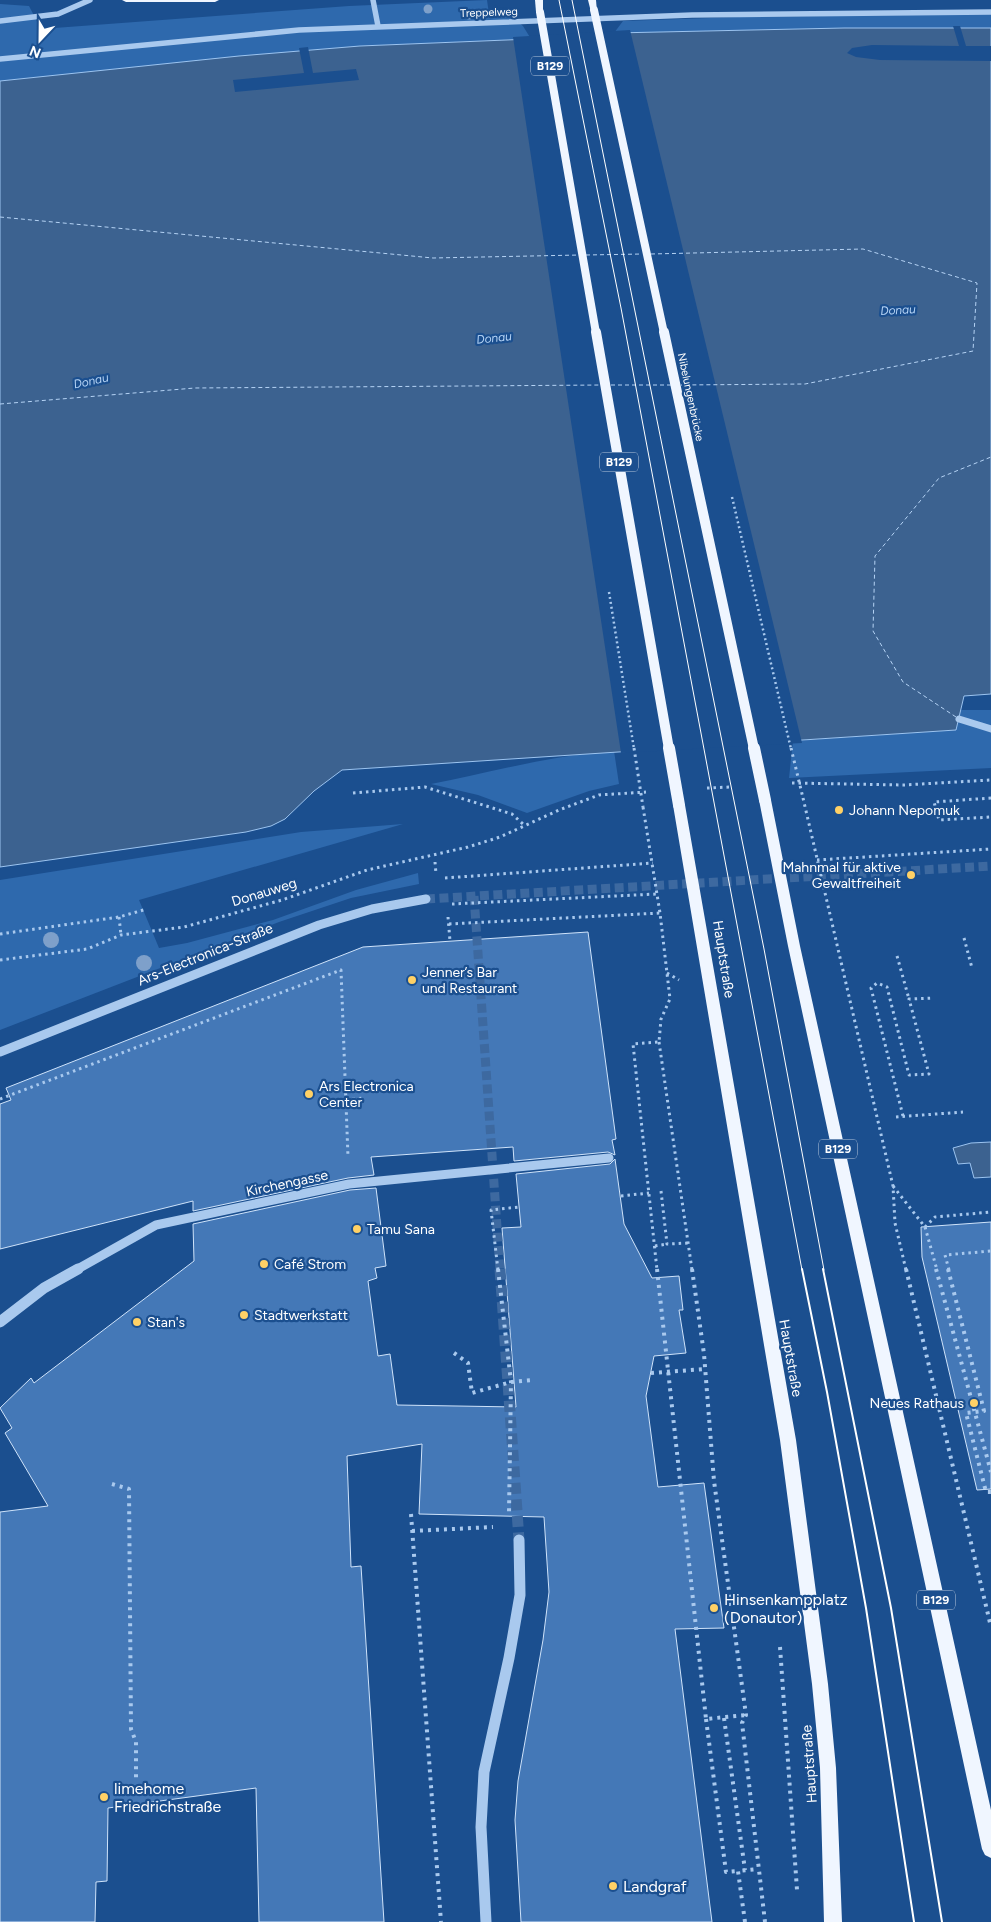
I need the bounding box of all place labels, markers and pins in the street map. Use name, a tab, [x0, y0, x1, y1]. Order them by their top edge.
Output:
place label: Johann Nepomuk	[849, 802, 960, 819]
marker: Johann Nepomuk	[833, 804, 845, 816]
place label: Mahnmal für aktive Gewaltfreiheit	[782, 859, 901, 892]
marker: Mahnmal für aktive Gewaltfreiheit	[905, 869, 917, 881]
place label: Jenner’s Bar und Restaurant	[422, 964, 517, 997]
marker: Jenner’s Bar und Restaurant	[406, 974, 418, 986]
place label: Ars Electronica Center	[319, 1078, 414, 1111]
marker: Ars Electronica Center	[303, 1088, 315, 1100]
place label: Tamu Sana	[367, 1221, 435, 1238]
marker: Tamu Sana	[351, 1223, 363, 1235]
place label: Café Strom	[274, 1256, 346, 1273]
marker: Café Strom	[258, 1258, 270, 1270]
place label: Stadtwerkstatt	[254, 1307, 348, 1324]
marker: Stadtwerkstatt	[238, 1309, 250, 1321]
place label: Stan's	[147, 1314, 185, 1331]
marker: Stan's	[131, 1316, 143, 1328]
place label: Neues Rathaus	[870, 1395, 964, 1412]
marker: Neues Rathaus	[968, 1397, 980, 1409]
place label: Hinsenkampplatz (Donautor)	[724, 1590, 848, 1627]
marker: Hinsenkampplatz (Donautor)	[708, 1602, 720, 1614]
place label: limehome Friedrichstraße	[114, 1779, 222, 1816]
marker: limehome Friedrichstraße	[98, 1791, 110, 1803]
place label: Landgraf	[623, 1877, 687, 1896]
marker: Landgraf	[607, 1880, 619, 1892]

